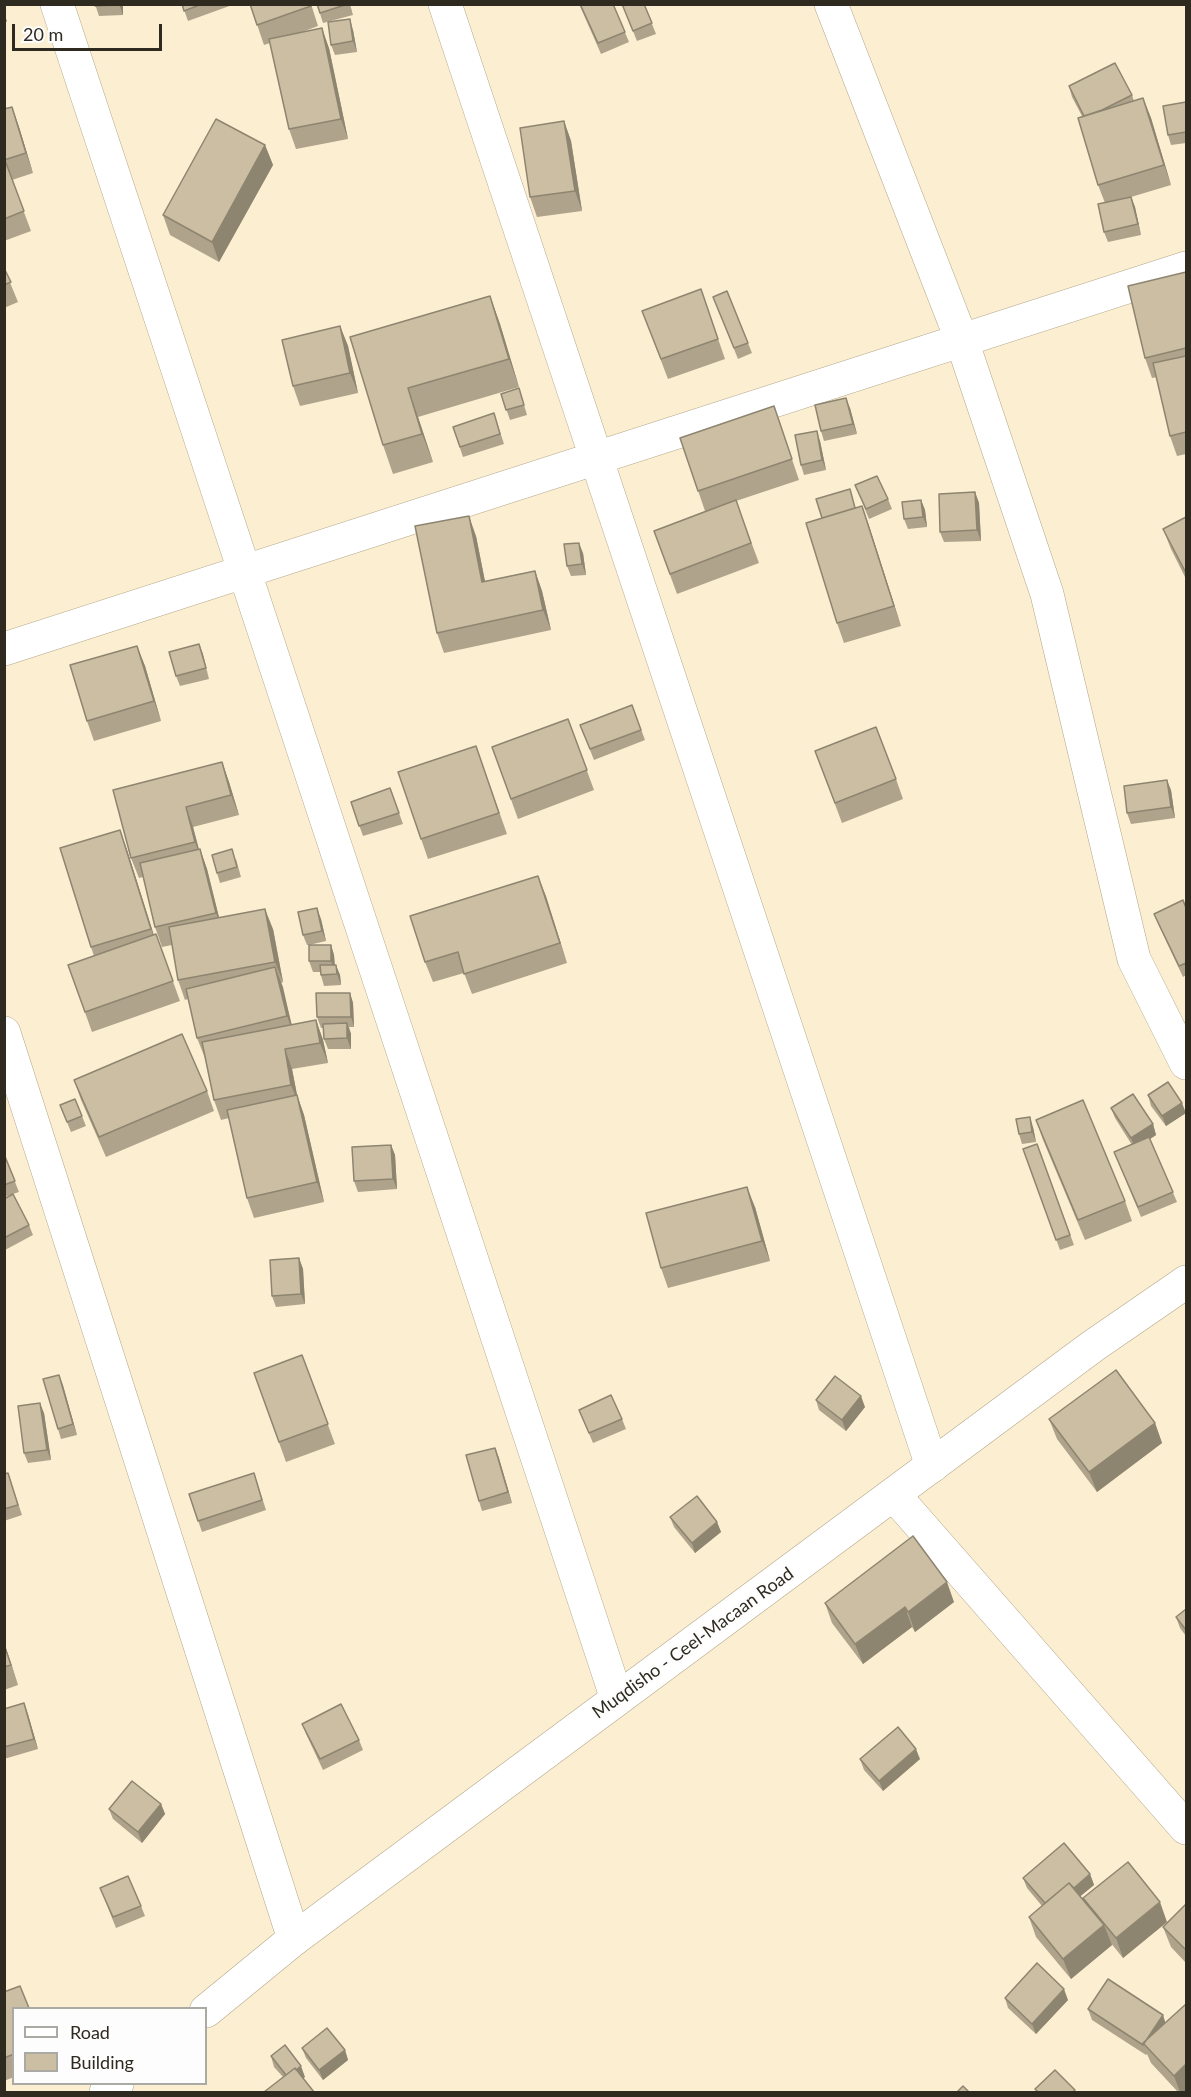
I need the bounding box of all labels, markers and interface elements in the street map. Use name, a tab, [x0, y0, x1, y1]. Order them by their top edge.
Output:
scale bar	[15, 12, 165, 50]
text: 20 m	[23, 23, 63, 45]
street label: Muqdisho - Ceel-Macaan Road	[588, 1563, 798, 1723]
legend	[12, 2007, 207, 2085]
text: Road	[70, 2021, 110, 2043]
text: Building	[70, 2051, 134, 2073]

